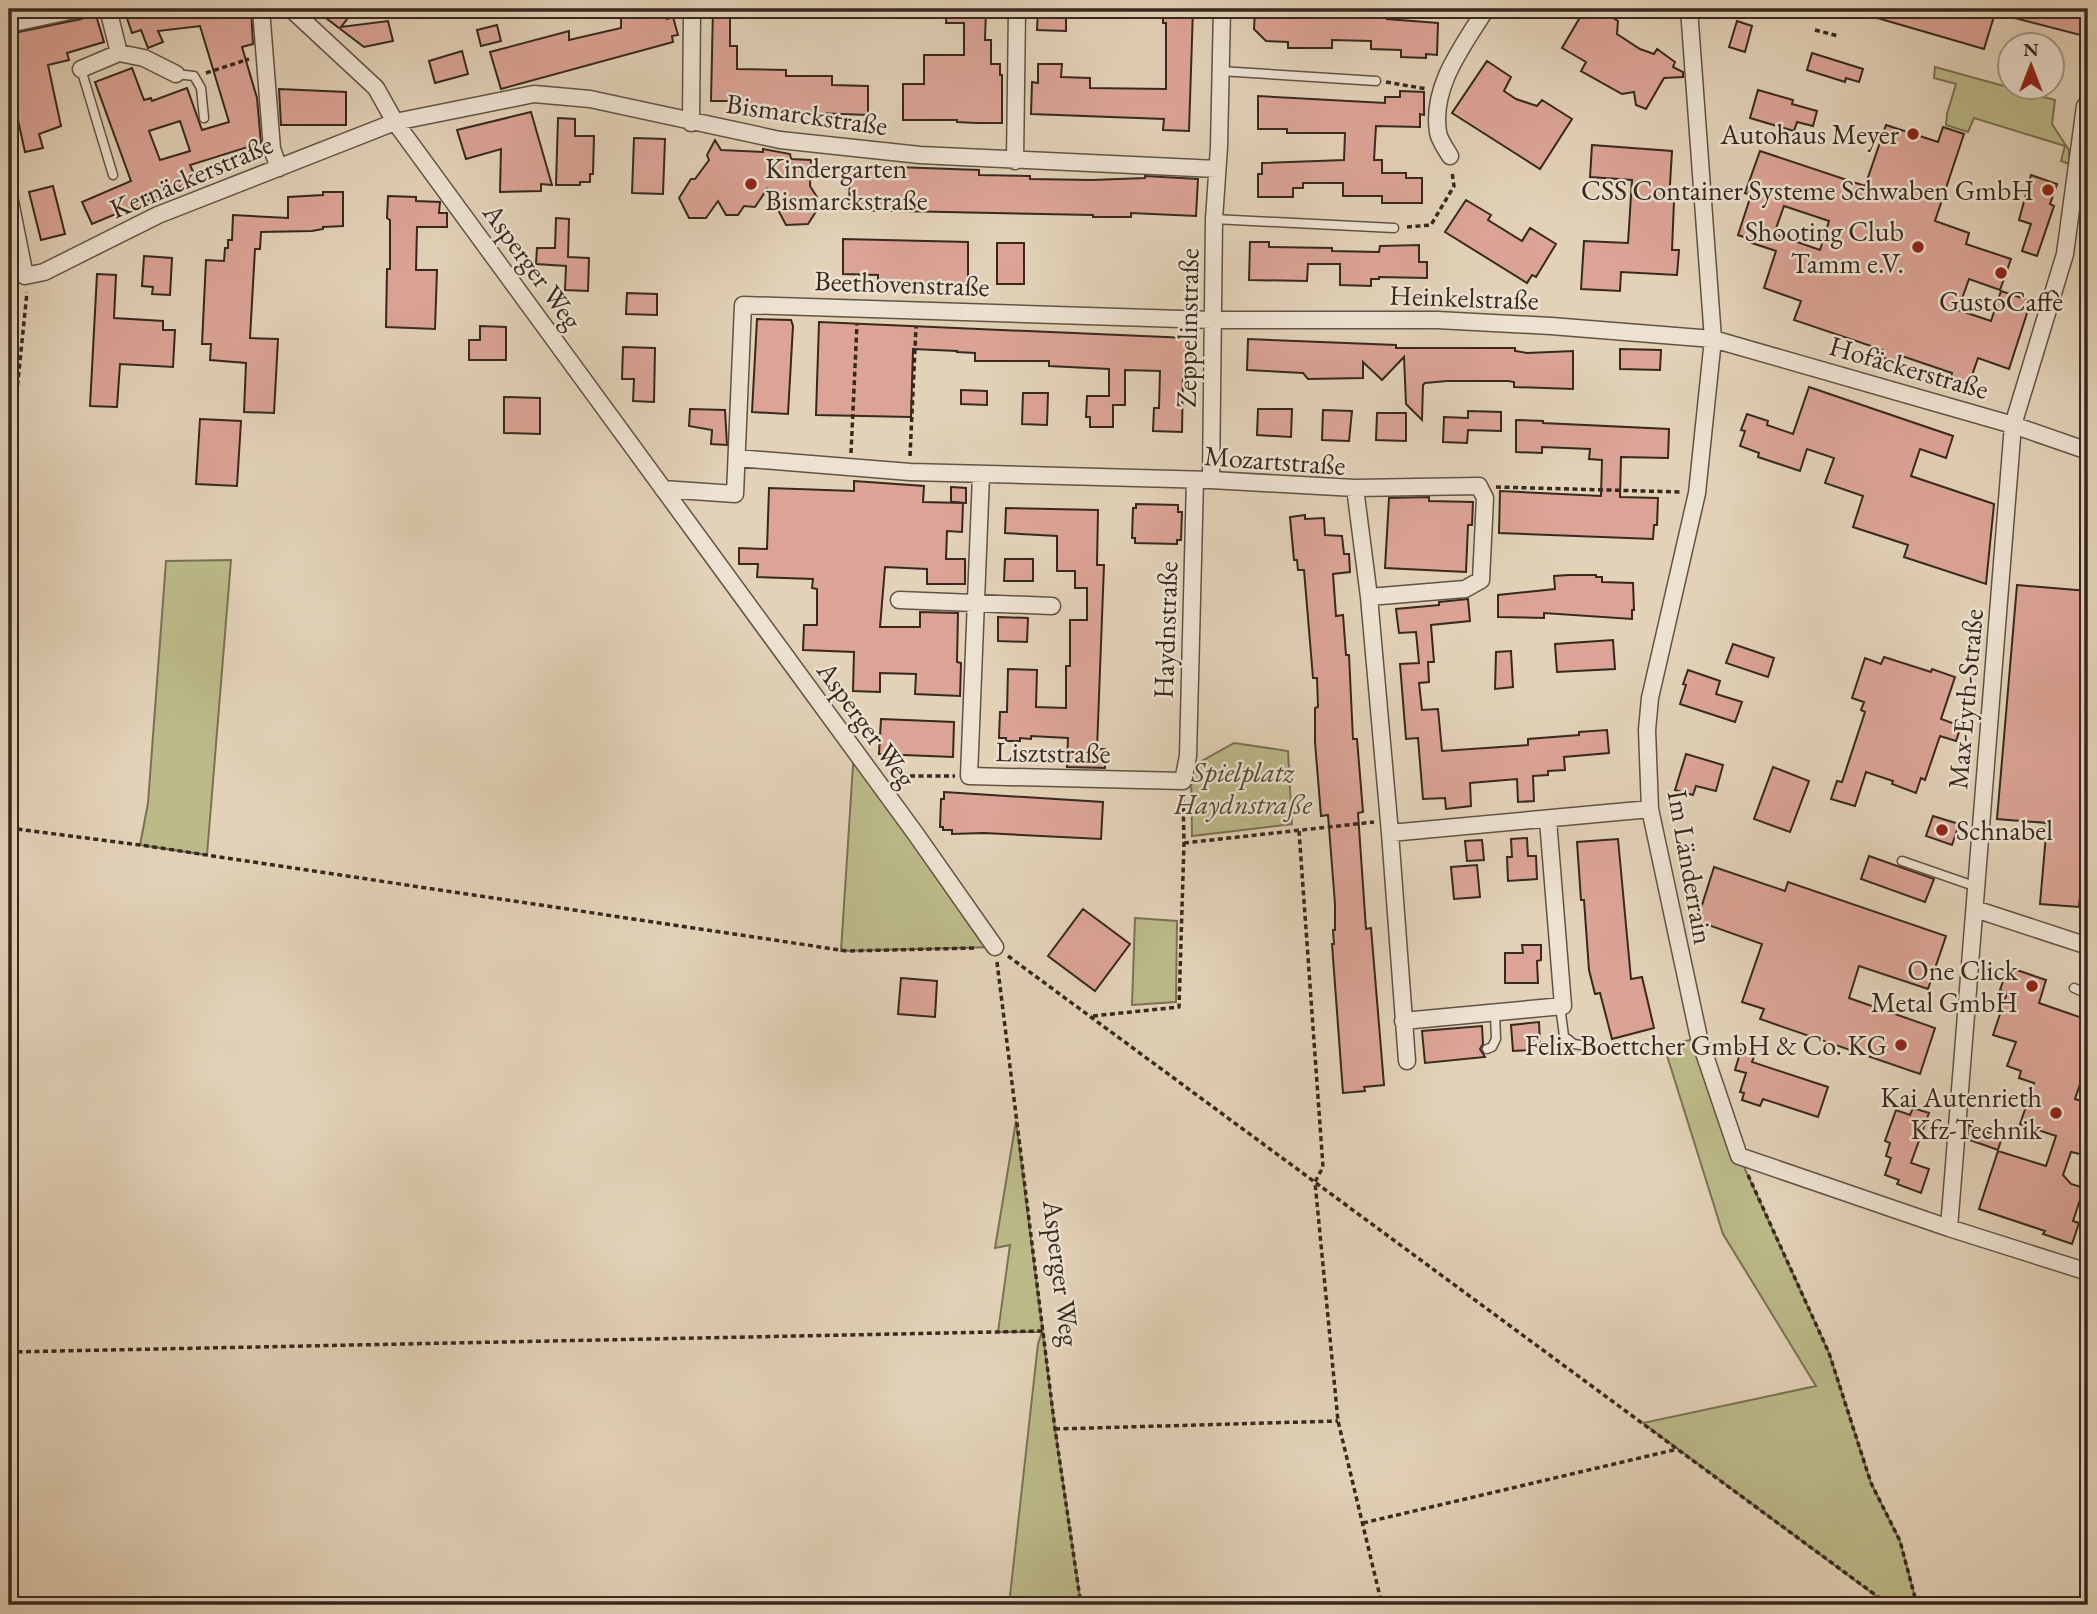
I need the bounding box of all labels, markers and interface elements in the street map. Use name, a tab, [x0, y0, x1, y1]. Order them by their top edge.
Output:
north arrow	[1996, 32, 2066, 102]
text: N	[2023, 37, 2039, 62]
street label: Bismarckstraße	[724, 85, 890, 143]
place label: Autohaus Meyer	[1719, 116, 1900, 152]
street label: Kernäckerstraße	[104, 126, 278, 226]
marker: Autohaus Meyer	[1905, 126, 1921, 142]
place label: Kindergarten Bismarckstraße	[765, 150, 928, 218]
place label: CSS Container Systeme Schwaben GmbH	[1581, 172, 2034, 208]
marker: Kindergarten Bismarckstraße	[743, 176, 759, 192]
marker: CSS Container Systeme Schwaben GmbH	[2040, 182, 2056, 198]
street label: Asperger Weg	[475, 195, 591, 337]
place label: Shooting Club Tamm e.V.	[1745, 213, 1904, 281]
marker: Shooting Club Tamm e.V.	[1910, 239, 1926, 255]
street label: Zeppelinstraße	[1168, 248, 1206, 408]
street label: Beethovenstraße	[814, 262, 990, 304]
marker: GustoCaffè	[1993, 265, 2009, 281]
street label: Heinkelstraße	[1389, 276, 1539, 318]
place label: GustoCaffè	[1939, 283, 2063, 319]
street label: Hofäckerstraße	[1825, 327, 1993, 407]
street label: Mozartstraße	[1203, 437, 1347, 483]
street label: Haydnstraße	[1145, 561, 1185, 699]
street label: Max-Eyth-Straße	[1939, 607, 1991, 791]
street label: Asperger Weg	[809, 653, 925, 795]
street label: Lisztstraße	[995, 733, 1111, 771]
park label: Spielplatz Haydnstraße	[1173, 754, 1312, 822]
street label: Im Länderrain	[1660, 787, 1722, 947]
place label: Schnabel	[1956, 812, 2053, 848]
marker: Schnabel	[1934, 822, 1950, 838]
place label: One Click Metal GmbH	[1871, 952, 2019, 1020]
marker: One Click Metal GmbH	[2024, 978, 2040, 994]
place label: Felix Boettcher GmbH & Co. KG	[1525, 1027, 1887, 1063]
marker: Felix Boettcher GmbH & Co. KG	[1893, 1037, 1909, 1053]
place label: Kai Autenrieth Kfz-Technik	[1880, 1079, 2043, 1147]
marker: Kai Autenrieth Kfz-Technik	[2048, 1105, 2064, 1121]
street label: Asperger Weg	[1035, 1197, 1089, 1349]

